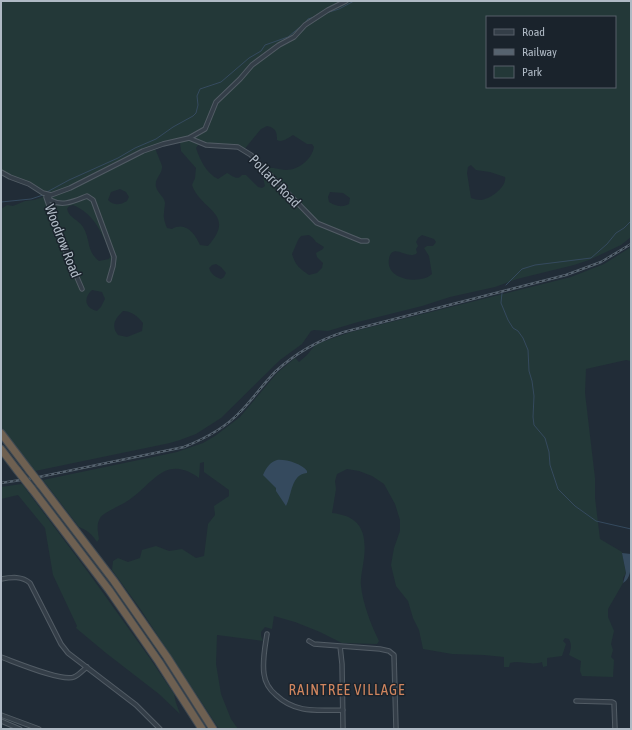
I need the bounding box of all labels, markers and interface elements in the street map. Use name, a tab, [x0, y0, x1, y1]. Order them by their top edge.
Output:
legend	[486, 16, 616, 88]
text: Road	[522, 25, 545, 39]
text: Railway	[522, 45, 557, 59]
text: Park	[522, 65, 543, 79]
street label: Pollard Road	[246, 151, 304, 211]
street label: Woodrow Road	[42, 202, 84, 280]
district label: RAINTREE VILLAGE	[289, 681, 405, 698]

